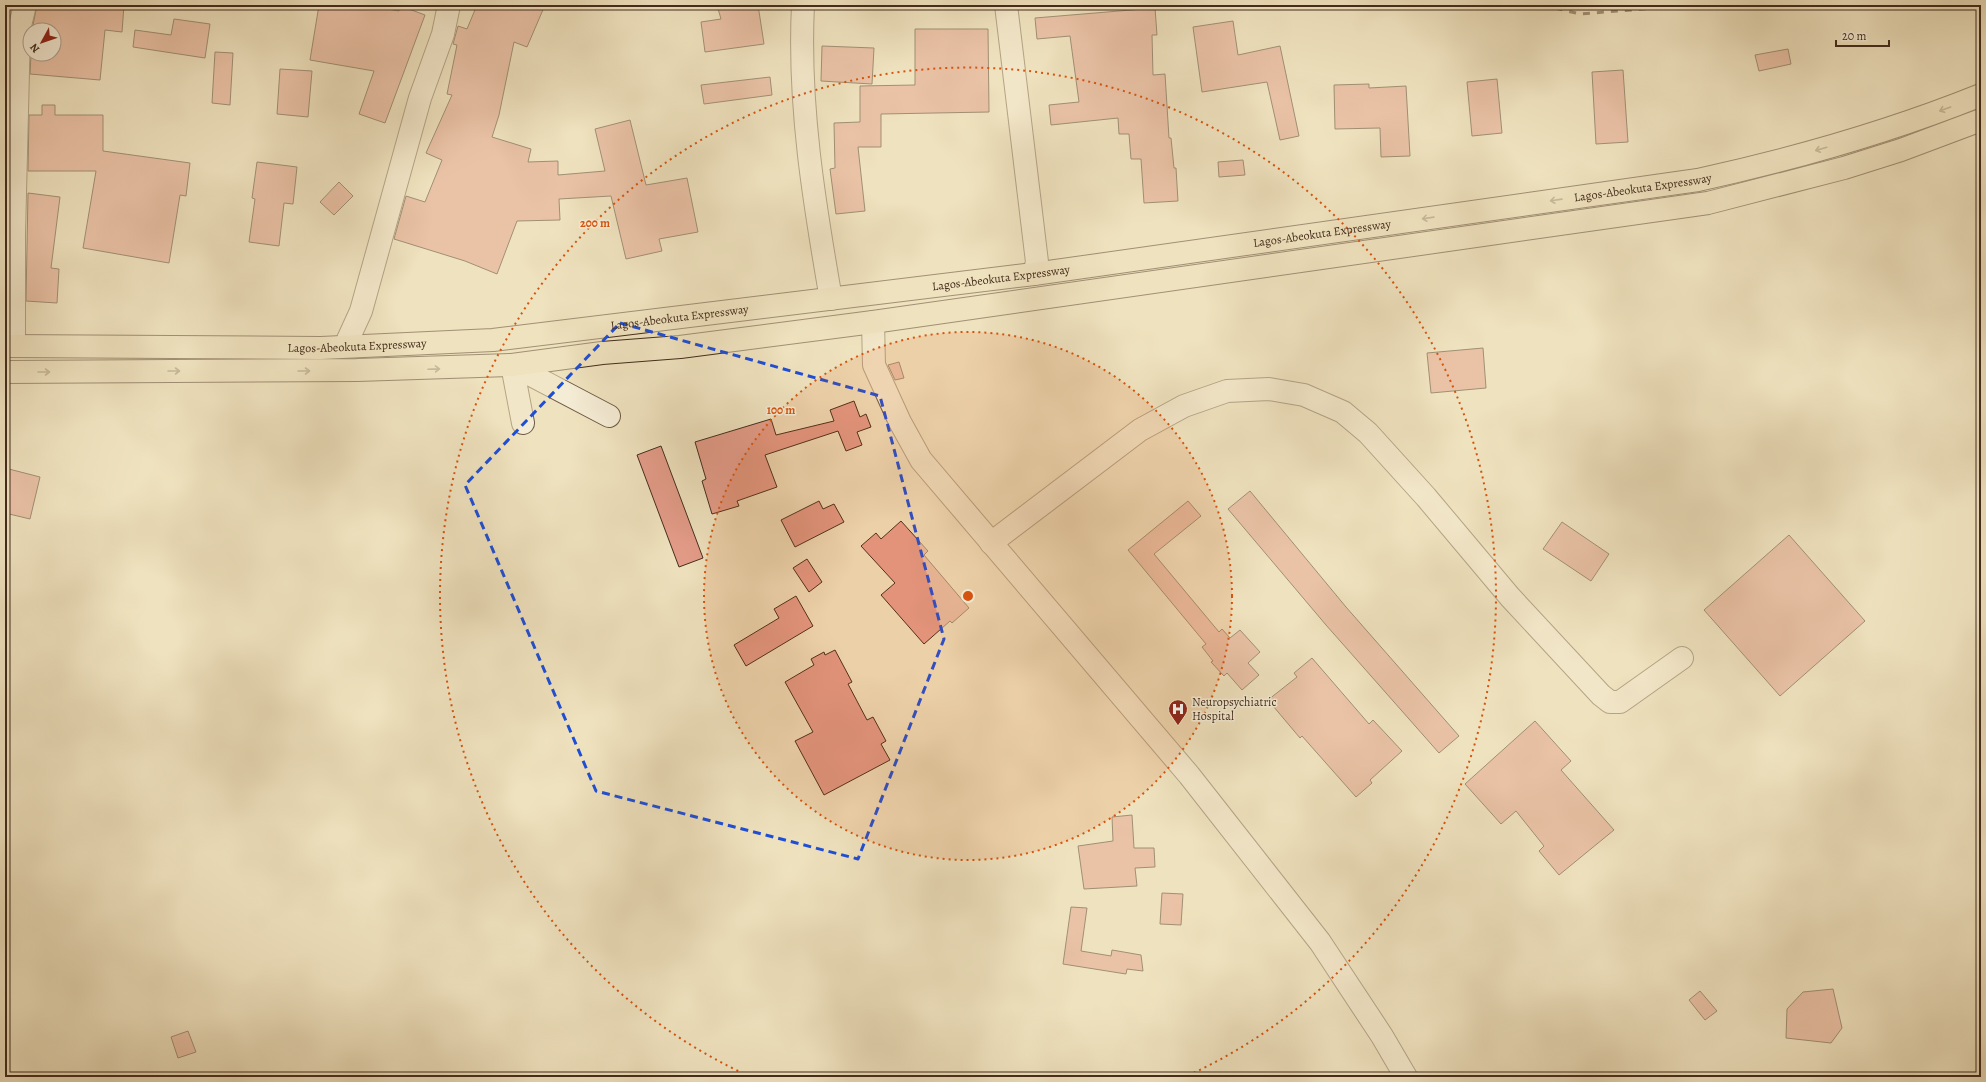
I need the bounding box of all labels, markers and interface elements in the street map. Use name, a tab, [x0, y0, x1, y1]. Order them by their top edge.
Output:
north arrow	[22, 22, 62, 62]
scale bar	[1836, 22, 1889, 48]
text: 20 m	[1842, 28, 1866, 44]
text: N	[26, 40, 43, 56]
one-way arrow	[1939, 106, 1951, 114]
one-way arrow	[1815, 146, 1828, 153]
street label: Lagos-Abeokuta Expressway	[1573, 169, 1714, 205]
one-way arrow	[1550, 196, 1563, 204]
one-way arrow	[1422, 214, 1435, 222]
text: 200 m	[580, 215, 610, 231]
street label: Lagos-Abeokuta Expressway	[1252, 215, 1392, 251]
street label: Lagos-Abeokuta Expressway	[931, 261, 1072, 294]
street label: Lagos-Abeokuta Expressway	[610, 301, 750, 334]
street label: Lagos-Abeokuta Expressway	[288, 335, 427, 356]
one-way arrow	[427, 365, 440, 372]
one-way arrow	[167, 367, 180, 375]
one-way arrow	[297, 367, 310, 375]
one-way arrow	[37, 368, 50, 376]
text: 100 m	[767, 402, 795, 418]
centre of rings	[961, 589, 975, 603]
place label: Neuropsychiatric Hospital	[1192, 694, 1277, 724]
hospital icon: Neuropsychiatric Hospital	[1167, 698, 1189, 726]

